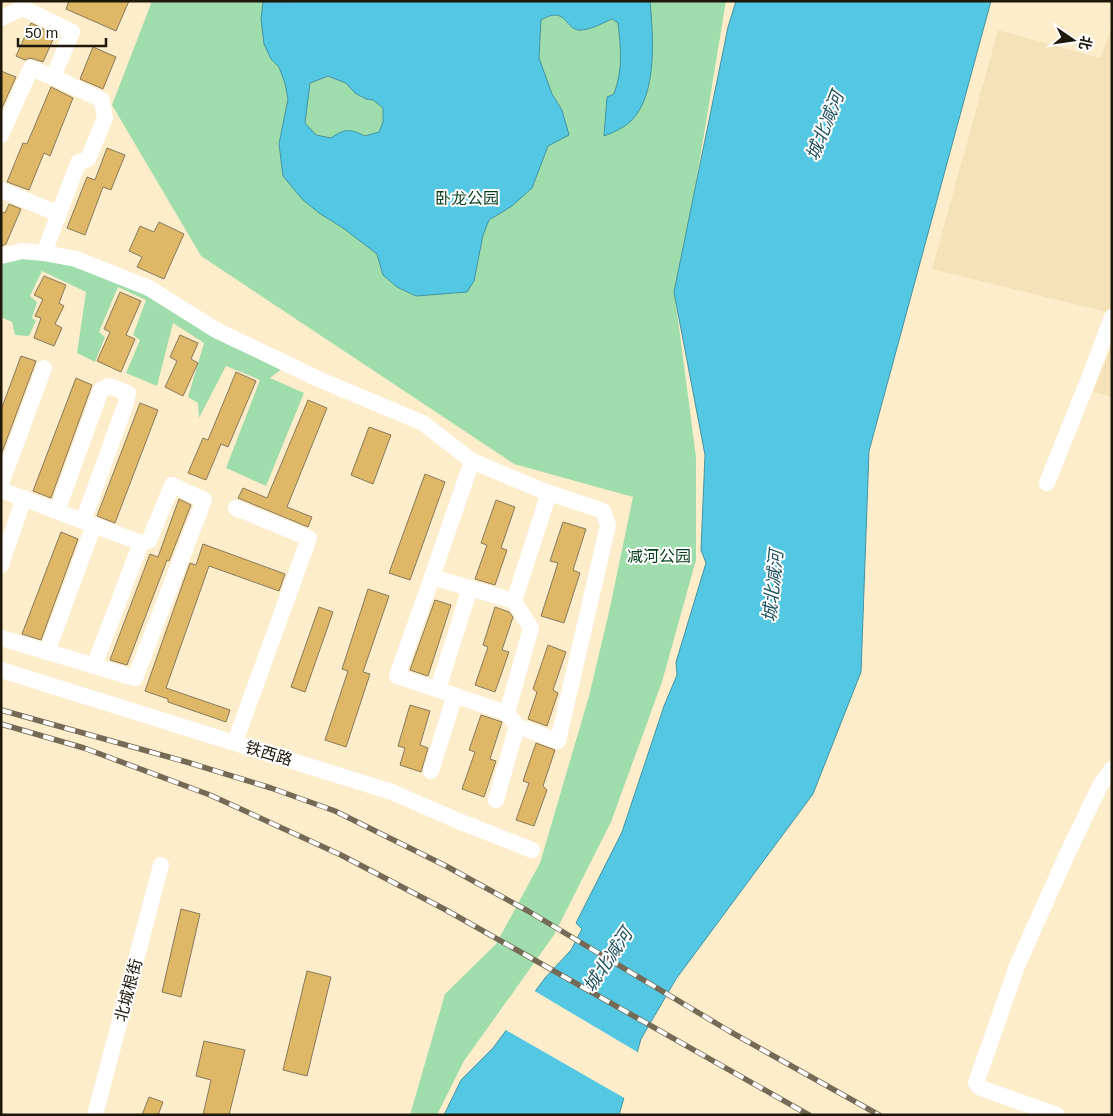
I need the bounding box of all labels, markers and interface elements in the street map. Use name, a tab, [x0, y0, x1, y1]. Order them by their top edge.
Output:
scale bar	[18, 15, 105, 47]
north arrow	[1048, 15, 1098, 65]
text: 50 m	[25, 24, 58, 41]
text: 北	[1076, 34, 1095, 52]
water label: 城北减河	[802, 86, 849, 163]
park label: 卧龙公园	[435, 190, 499, 207]
water label: 城北减河	[759, 546, 787, 623]
park label: 减河公园	[627, 548, 691, 565]
street label: 铁西路	[243, 738, 294, 769]
water label: 城北减河	[580, 922, 638, 995]
street label: 北城根街	[112, 957, 145, 1023]

